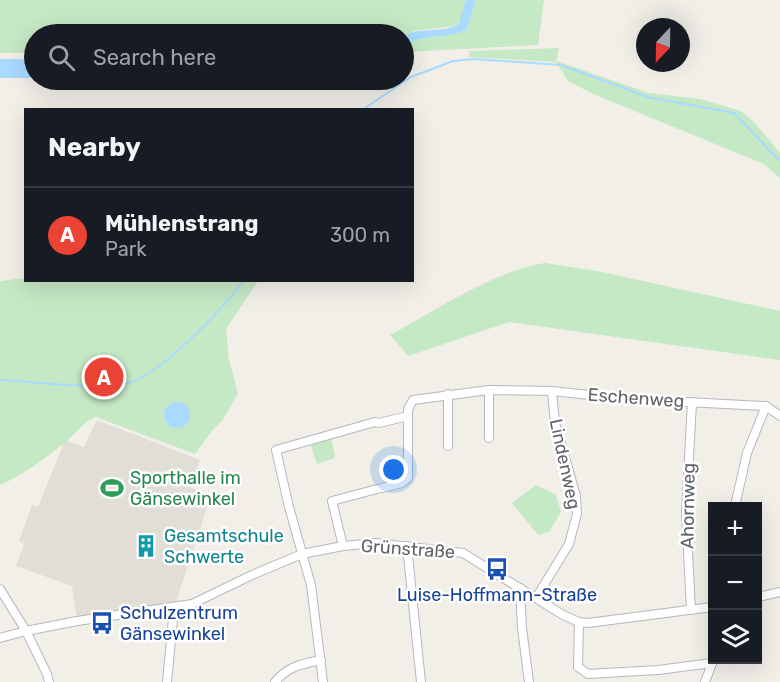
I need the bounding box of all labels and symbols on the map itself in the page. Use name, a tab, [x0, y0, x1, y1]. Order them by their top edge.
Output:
north arrow	[636, 18, 690, 72]
pin: A	[84, 354, 124, 400]
street label: Eschenweg	[587, 384, 685, 412]
street label: Lindenweg	[545, 417, 585, 511]
your location	[379, 455, 408, 484]
street label: Ahornweg	[676, 463, 700, 549]
place label: Sporthalle im Gänsewinkel	[130, 467, 241, 510]
sports icon: Sporthalle im Gänsewinkel	[99, 475, 125, 501]
place label: Gesamtschule Schwerte	[164, 525, 284, 568]
building icon: Gesamtschule Schwerte	[133, 533, 159, 559]
street label: Grünstraße	[360, 535, 456, 563]
bus stop icon: Luise-Hoffmann-Straße	[484, 556, 510, 582]
place label: Luise-Hoffmann-Straße	[397, 584, 597, 606]
place label: Schulzentrum Gänsewinkel	[120, 602, 238, 645]
bus stop icon: Schulzentrum Gänsewinkel	[89, 610, 115, 636]

